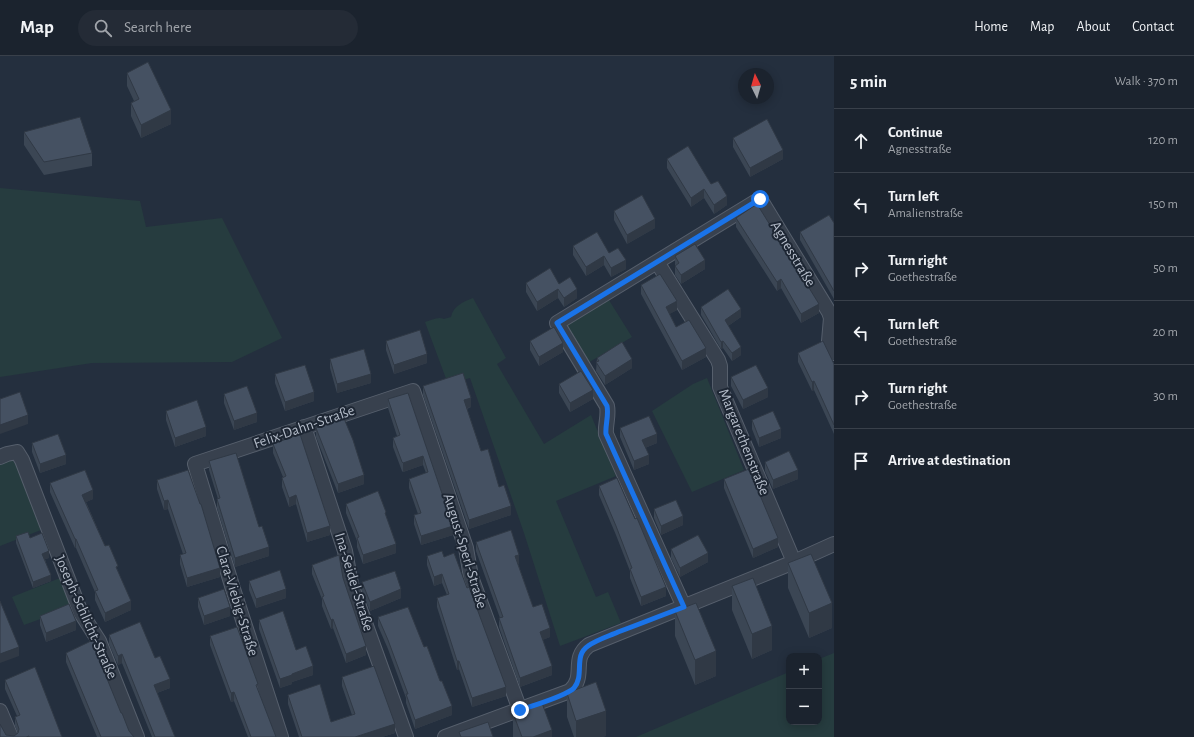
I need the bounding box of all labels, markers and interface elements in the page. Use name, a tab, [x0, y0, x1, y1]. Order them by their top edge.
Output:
search box	[78, 10, 358, 46]
icon: search	[92, 17, 114, 39]
text: Map	[20, 18, 54, 37]
text: Search here	[124, 20, 192, 35]
text: Home	[974, 20, 1008, 34]
text: Map	[1030, 20, 1054, 34]
text: About	[1076, 20, 1110, 34]
text: Contact	[1132, 20, 1174, 34]
north arrow	[738, 68, 774, 104]
text: 5 min	[850, 73, 887, 90]
text: Walk · 370 m	[1114, 75, 1178, 88]
text: Continue	[888, 125, 943, 140]
icon: ahead	[850, 130, 872, 152]
text: 120 m	[1148, 134, 1178, 147]
text: Agnesstraße	[888, 143, 952, 156]
text: Turn left	[888, 189, 939, 204]
route start	[751, 190, 769, 208]
icon: left	[850, 194, 872, 216]
text: 150 m	[1149, 198, 1178, 211]
text: Amalienstraße	[888, 207, 963, 220]
street label: Agnesstraße	[768, 219, 818, 289]
text: Turn right	[888, 253, 947, 268]
icon: right	[850, 258, 872, 280]
text: 50 m	[1153, 262, 1178, 275]
text: Goethestraße	[888, 271, 957, 284]
text: Turn left	[888, 317, 939, 332]
icon: left	[850, 322, 872, 344]
text: 20 m	[1153, 326, 1178, 339]
text: Goethestraße	[888, 335, 957, 348]
text: Turn right	[888, 381, 947, 396]
icon: right	[850, 386, 872, 408]
street label: Margarethenstraße	[716, 387, 772, 497]
text: 30 m	[1153, 390, 1178, 403]
text: Goethestraße	[888, 399, 957, 412]
street label: Felix-Dahn-Straße	[252, 403, 357, 451]
icon: arrive	[850, 450, 872, 472]
text: Arrive at destination	[888, 453, 1011, 468]
street label: August-Sperl-Straße	[440, 492, 490, 610]
street label: Ina-Seidel-Straße	[332, 531, 376, 633]
street label: Clara-Viebig-Straße	[213, 544, 261, 658]
street label: Joseph-Schlicht-Straße	[52, 553, 120, 681]
map controls	[786, 653, 822, 725]
button: +	[786, 653, 822, 689]
button: −	[786, 689, 822, 725]
route end	[511, 701, 529, 719]

